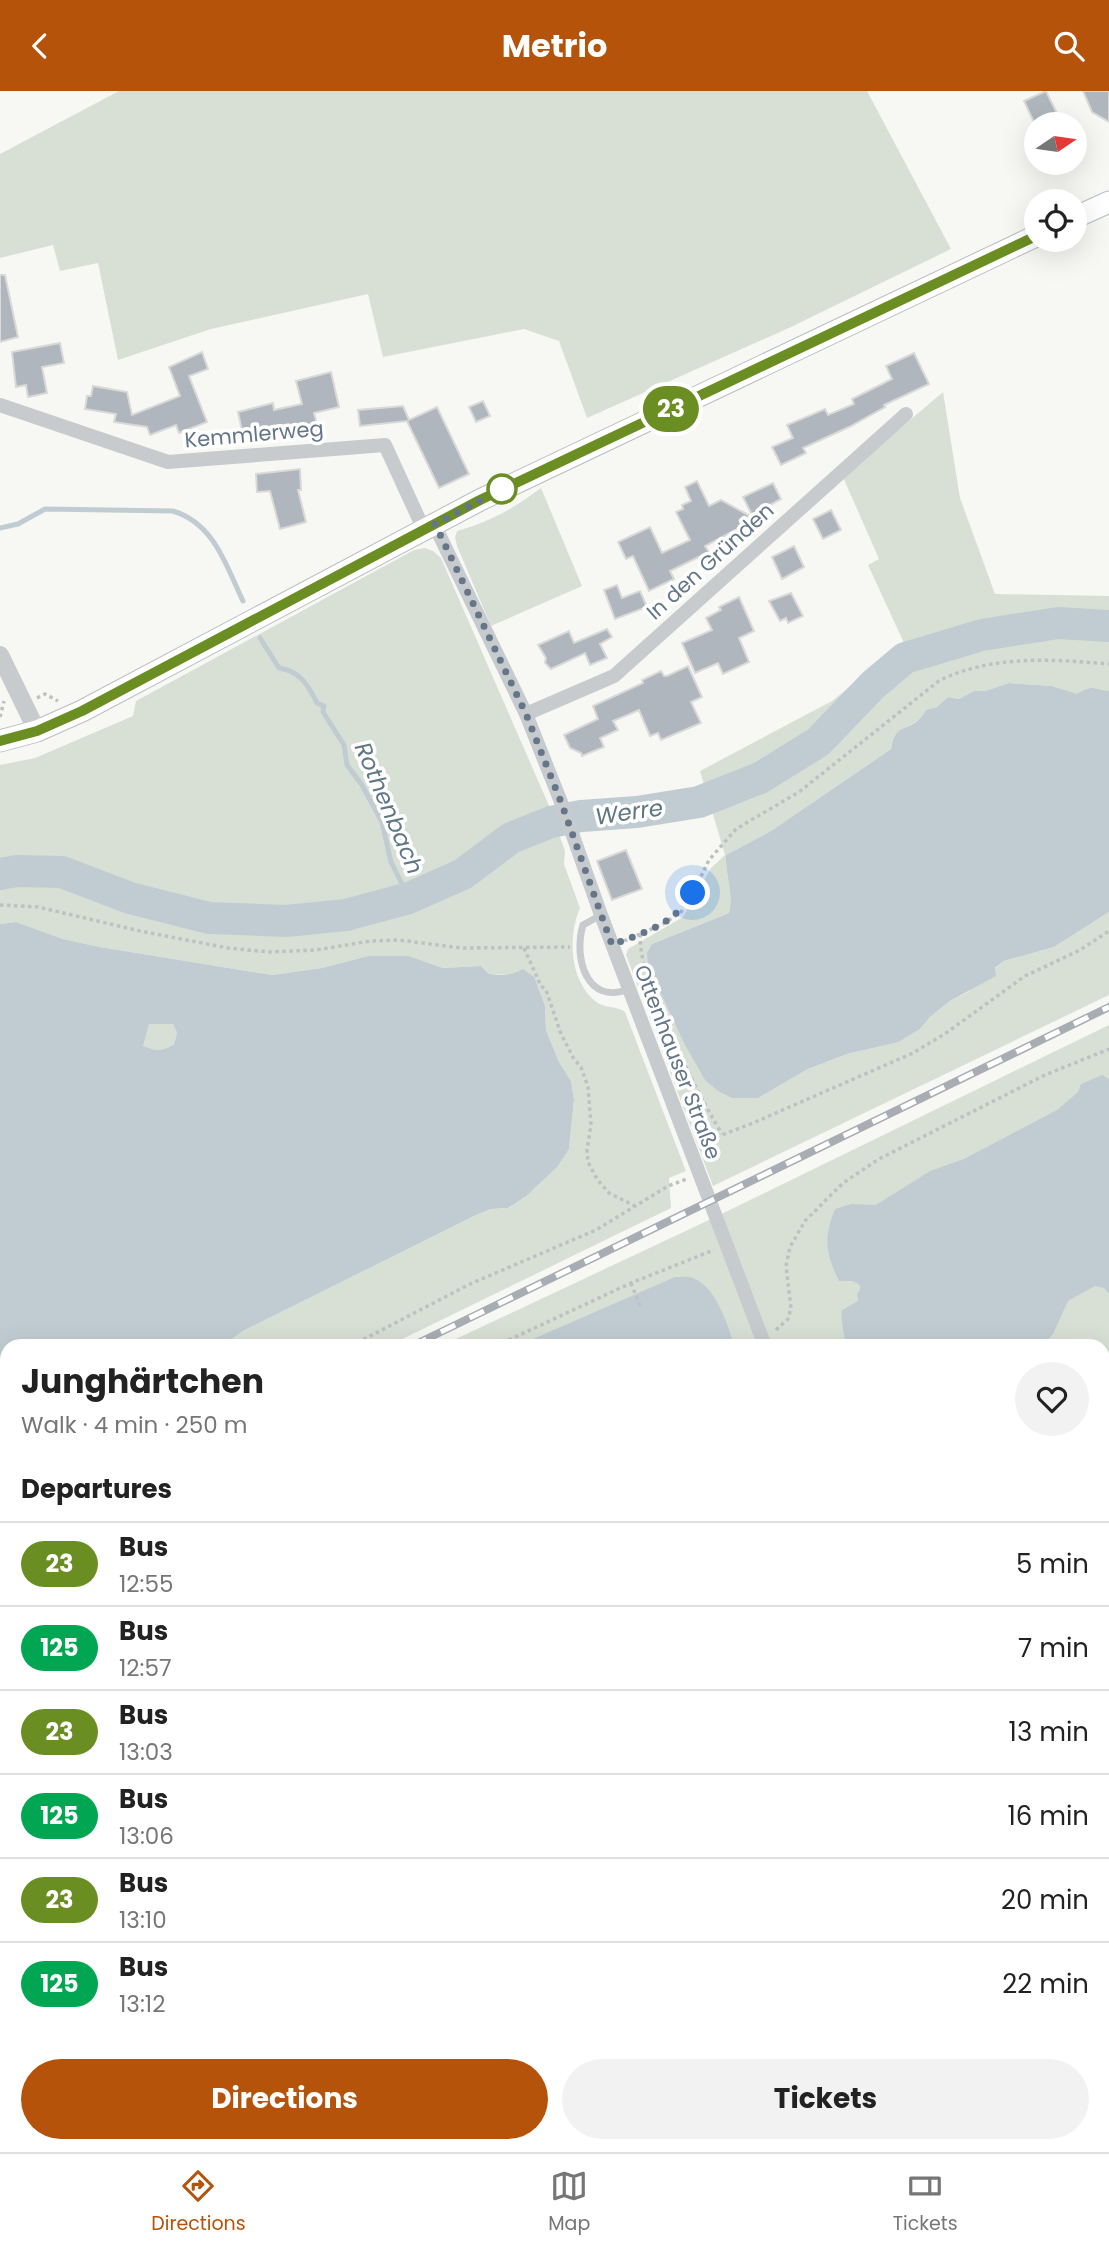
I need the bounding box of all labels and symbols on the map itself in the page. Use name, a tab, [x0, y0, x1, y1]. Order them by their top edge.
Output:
north arrow	[1024, 112, 1087, 175]
line badge: 23	[640, 386, 702, 432]
street label: Kemmlerweg	[183, 413, 325, 455]
unlabelled marker	[487, 474, 517, 504]
street label: In den Gründen	[640, 496, 780, 626]
water label: Rothenbach	[347, 737, 431, 879]
water label: Werre	[593, 791, 665, 833]
your location	[675, 875, 710, 910]
street label: Ottenhauser Straße	[628, 961, 728, 1163]

